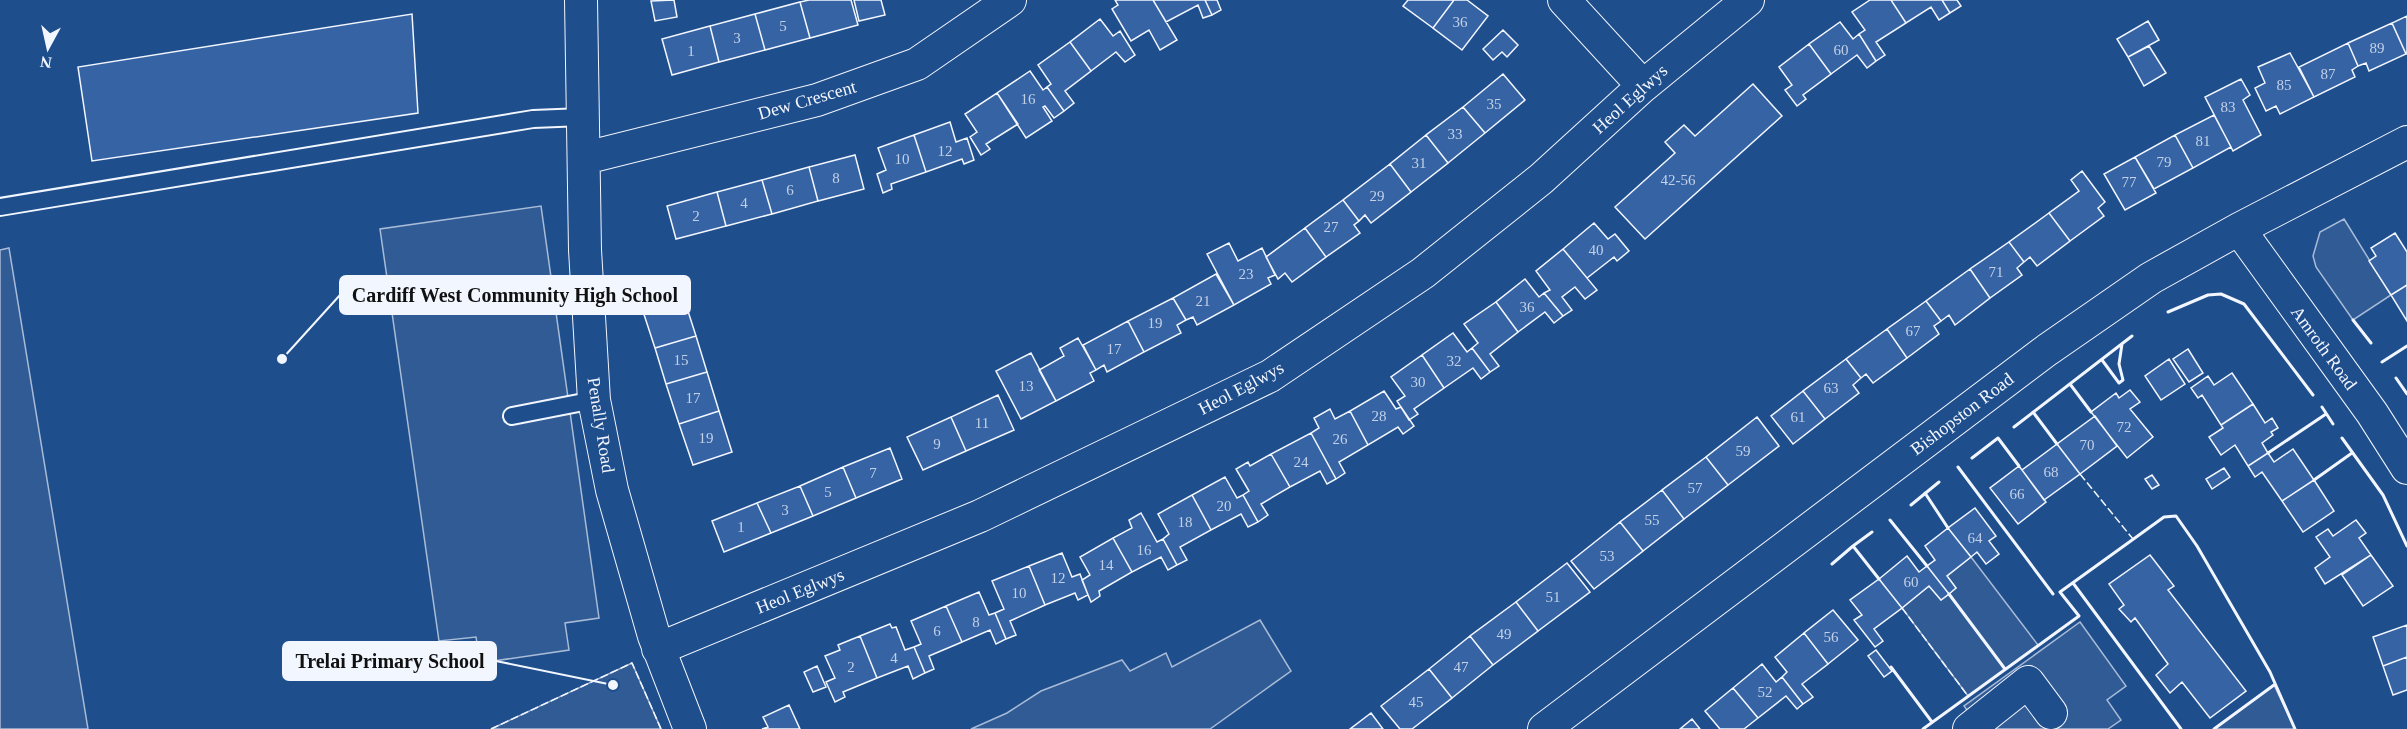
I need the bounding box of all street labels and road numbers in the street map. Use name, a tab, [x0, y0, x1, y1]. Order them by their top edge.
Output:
street label: Heol Eglwys	[1589, 60, 1671, 138]
street label: Dew Crescent	[755, 76, 859, 124]
street label: Amroth Road	[2287, 302, 2361, 394]
street label: Heol Eglwys	[1195, 357, 1287, 419]
street label: Bishopston Road	[1907, 369, 2017, 459]
street label: Penally Road	[584, 376, 618, 474]
street label: Heol Eglwys	[753, 564, 847, 618]

